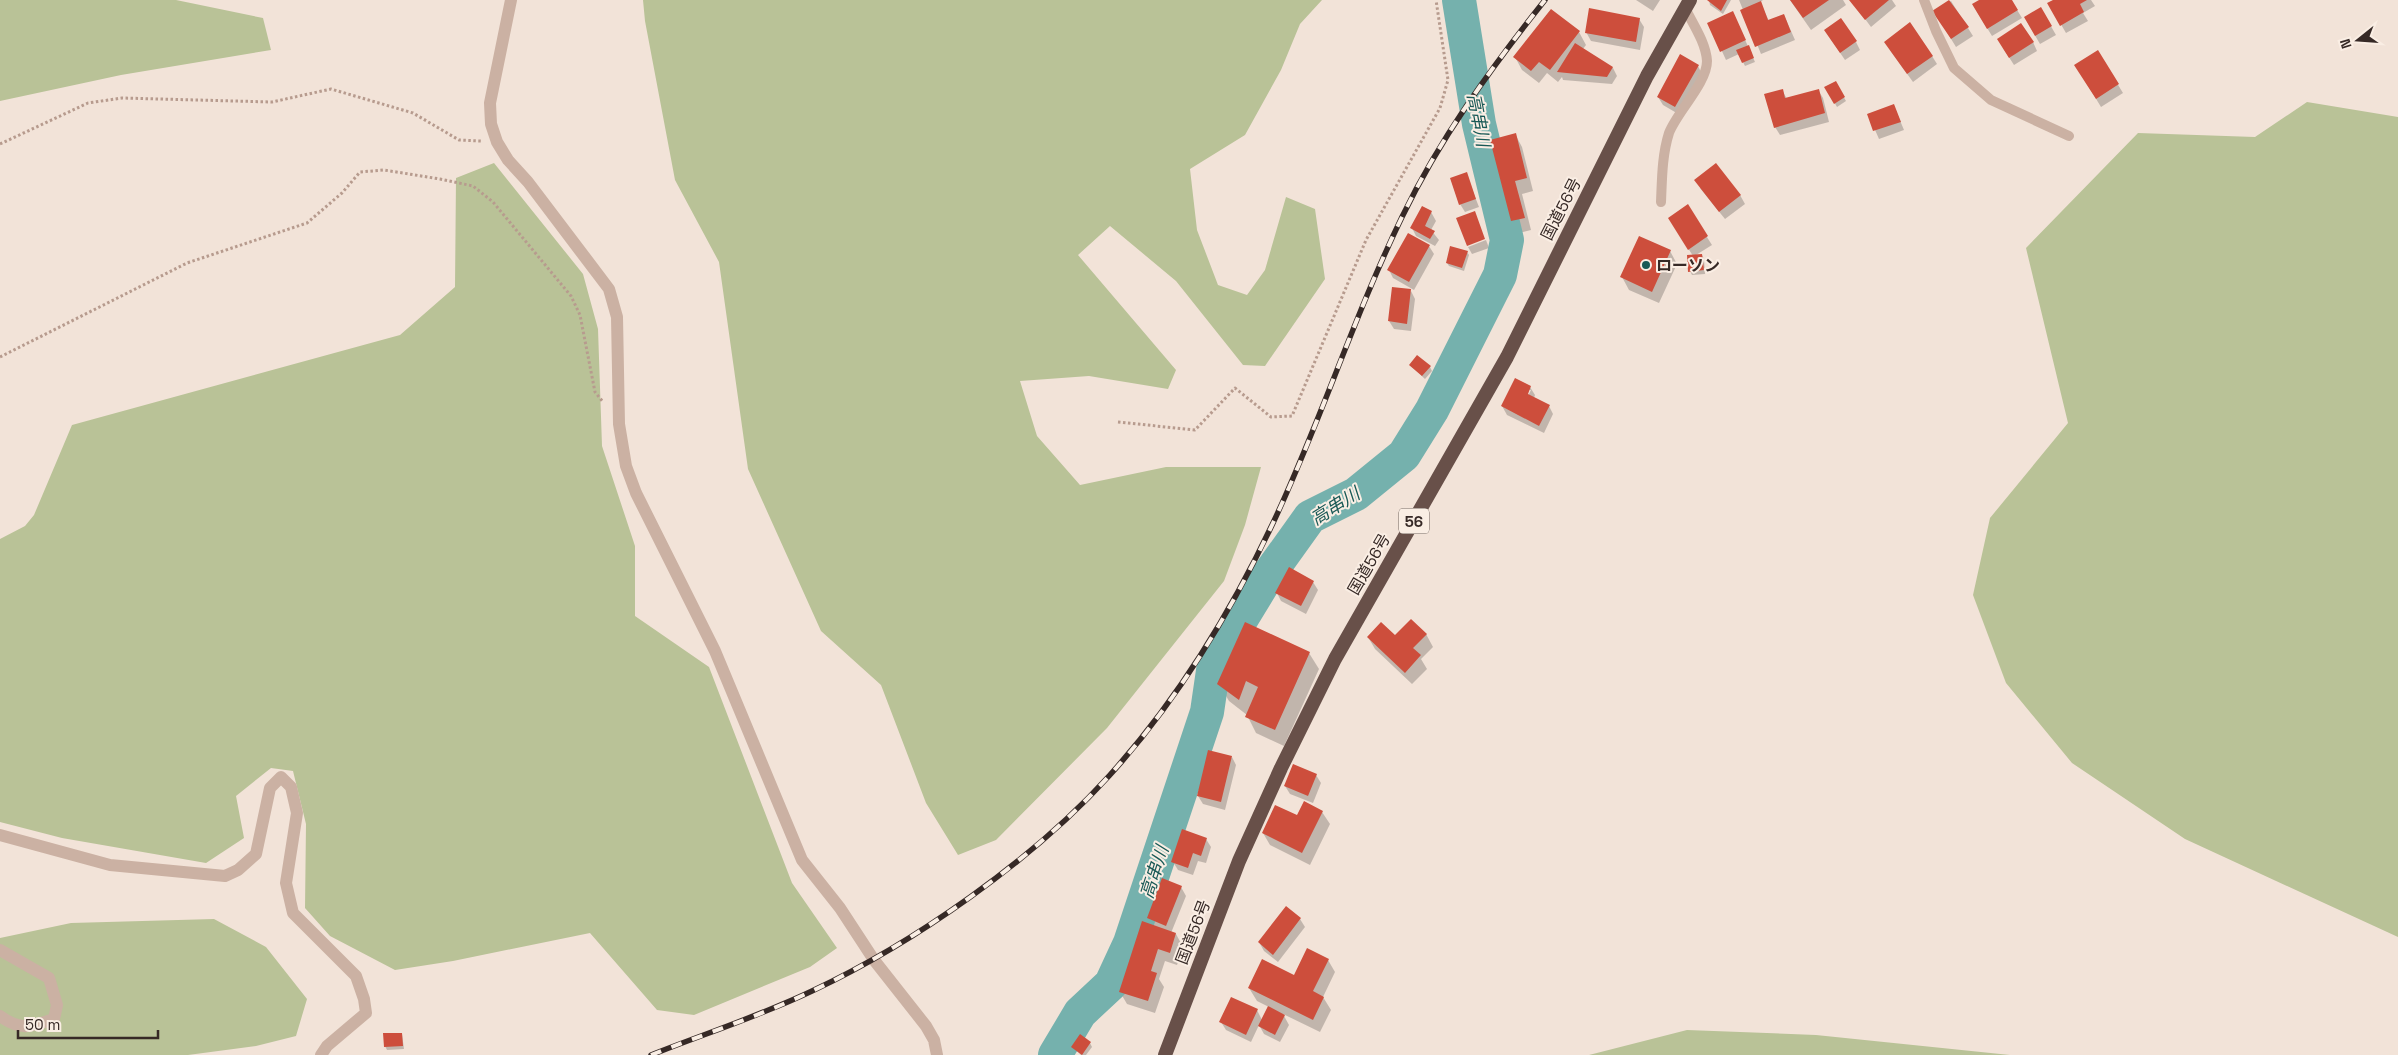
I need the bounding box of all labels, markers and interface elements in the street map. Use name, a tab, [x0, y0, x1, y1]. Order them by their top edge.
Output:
north arrow	[2333, 15, 2383, 65]
text: N	[2336, 37, 2356, 51]
water label: 高串川	[1463, 91, 1496, 151]
street label: 国道56号	[1536, 174, 1586, 244]
place label: ローソン	[1656, 255, 1720, 276]
marker: ローソン	[1640, 259, 1652, 271]
water label: 高串川	[1306, 481, 1366, 530]
road number: 56	[1399, 508, 1429, 534]
street label: 国道56号	[1343, 530, 1395, 598]
water label: 高串川	[1135, 841, 1174, 901]
street label: 国道56号	[1171, 897, 1215, 967]
scale bar	[18, 1008, 158, 1040]
text: 50 m	[25, 1015, 60, 1034]

